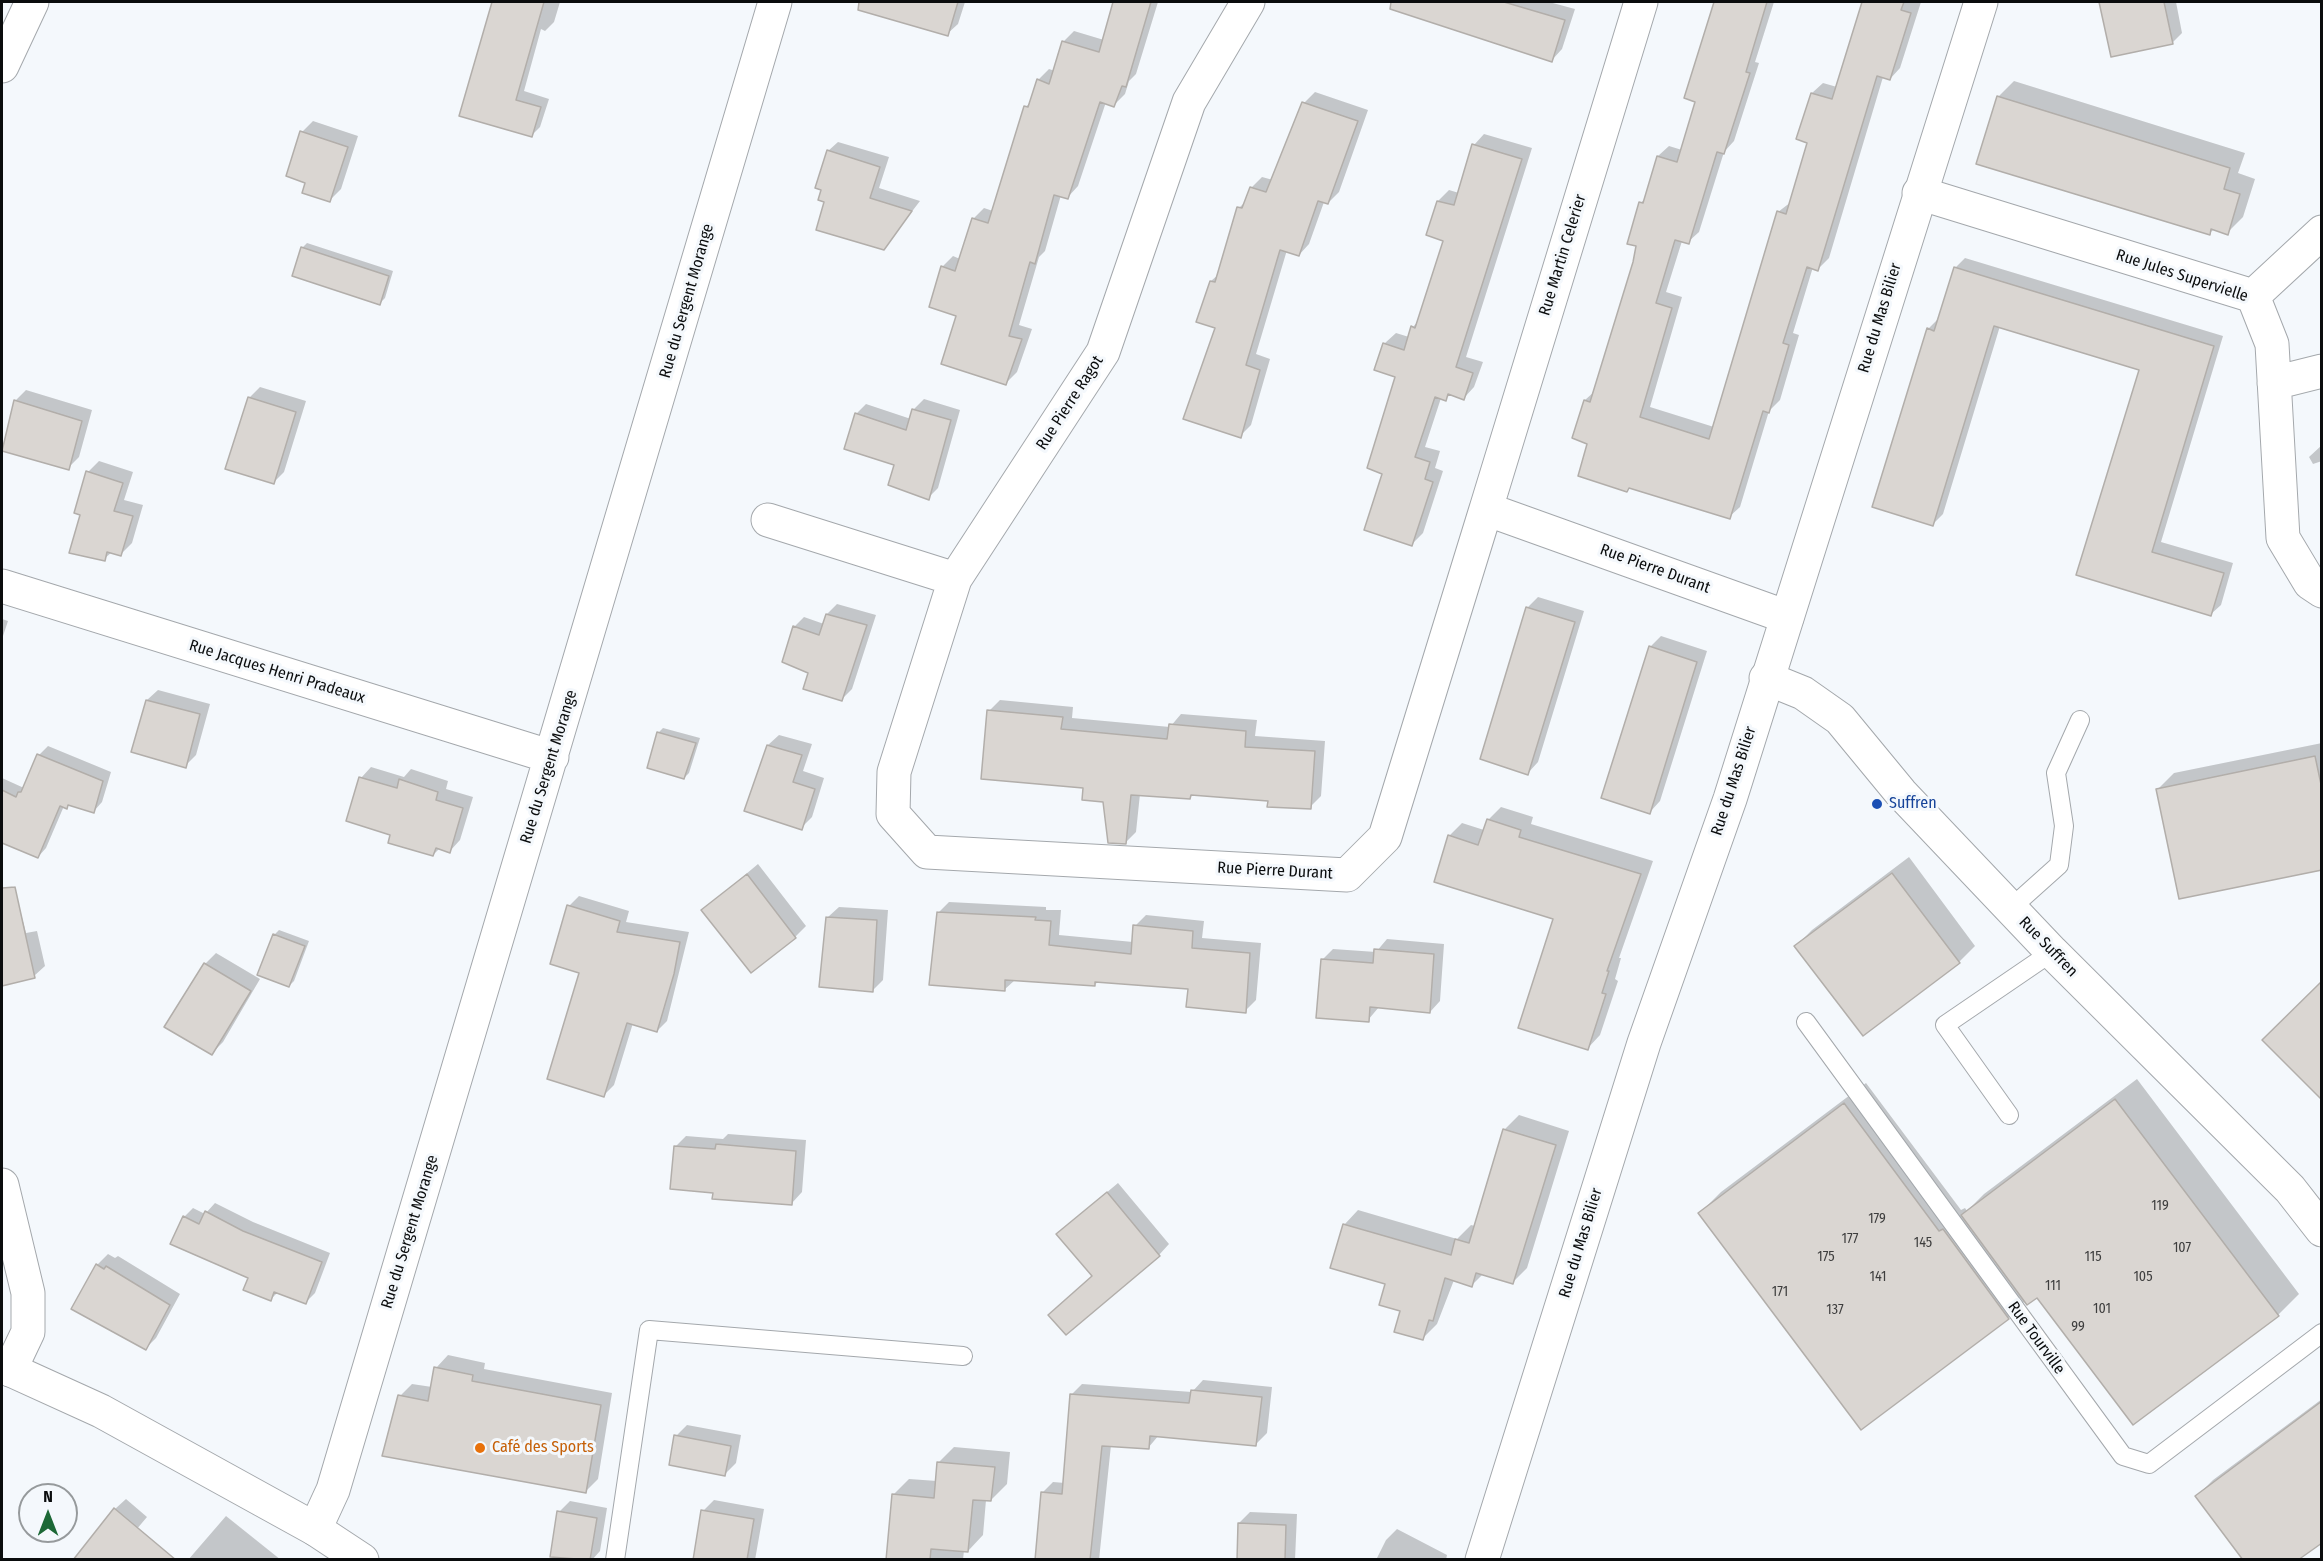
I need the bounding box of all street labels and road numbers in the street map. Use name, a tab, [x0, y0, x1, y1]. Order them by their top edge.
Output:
street label: Rue Martin Celerier	[1535, 192, 1591, 318]
street label: Rue du Sergent Morange	[656, 222, 718, 380]
street label: Rue Jules Supervielle	[2114, 246, 2250, 306]
street label: Rue du Mas Bilier	[1854, 261, 1906, 375]
street label: Rue Pierre Ragot	[1032, 352, 1108, 454]
street label: Rue Pierre Durant	[1597, 540, 1713, 598]
street label: Rue Jacques Henri Pradeaux	[187, 636, 367, 708]
street label: Rue du Sergent Morange	[516, 688, 582, 846]
street label: Rue du Mas Bilier	[1707, 724, 1761, 838]
street label: Rue Pierre Durant	[1217, 858, 1333, 884]
street label: Rue Suffren	[2015, 913, 2081, 981]
street label: Rue du Sergent Morange	[377, 1153, 443, 1311]
street label: Rue du Mas Bilier	[1555, 1186, 1607, 1300]
street label: Rue Tourville	[2003, 1298, 2069, 1378]

